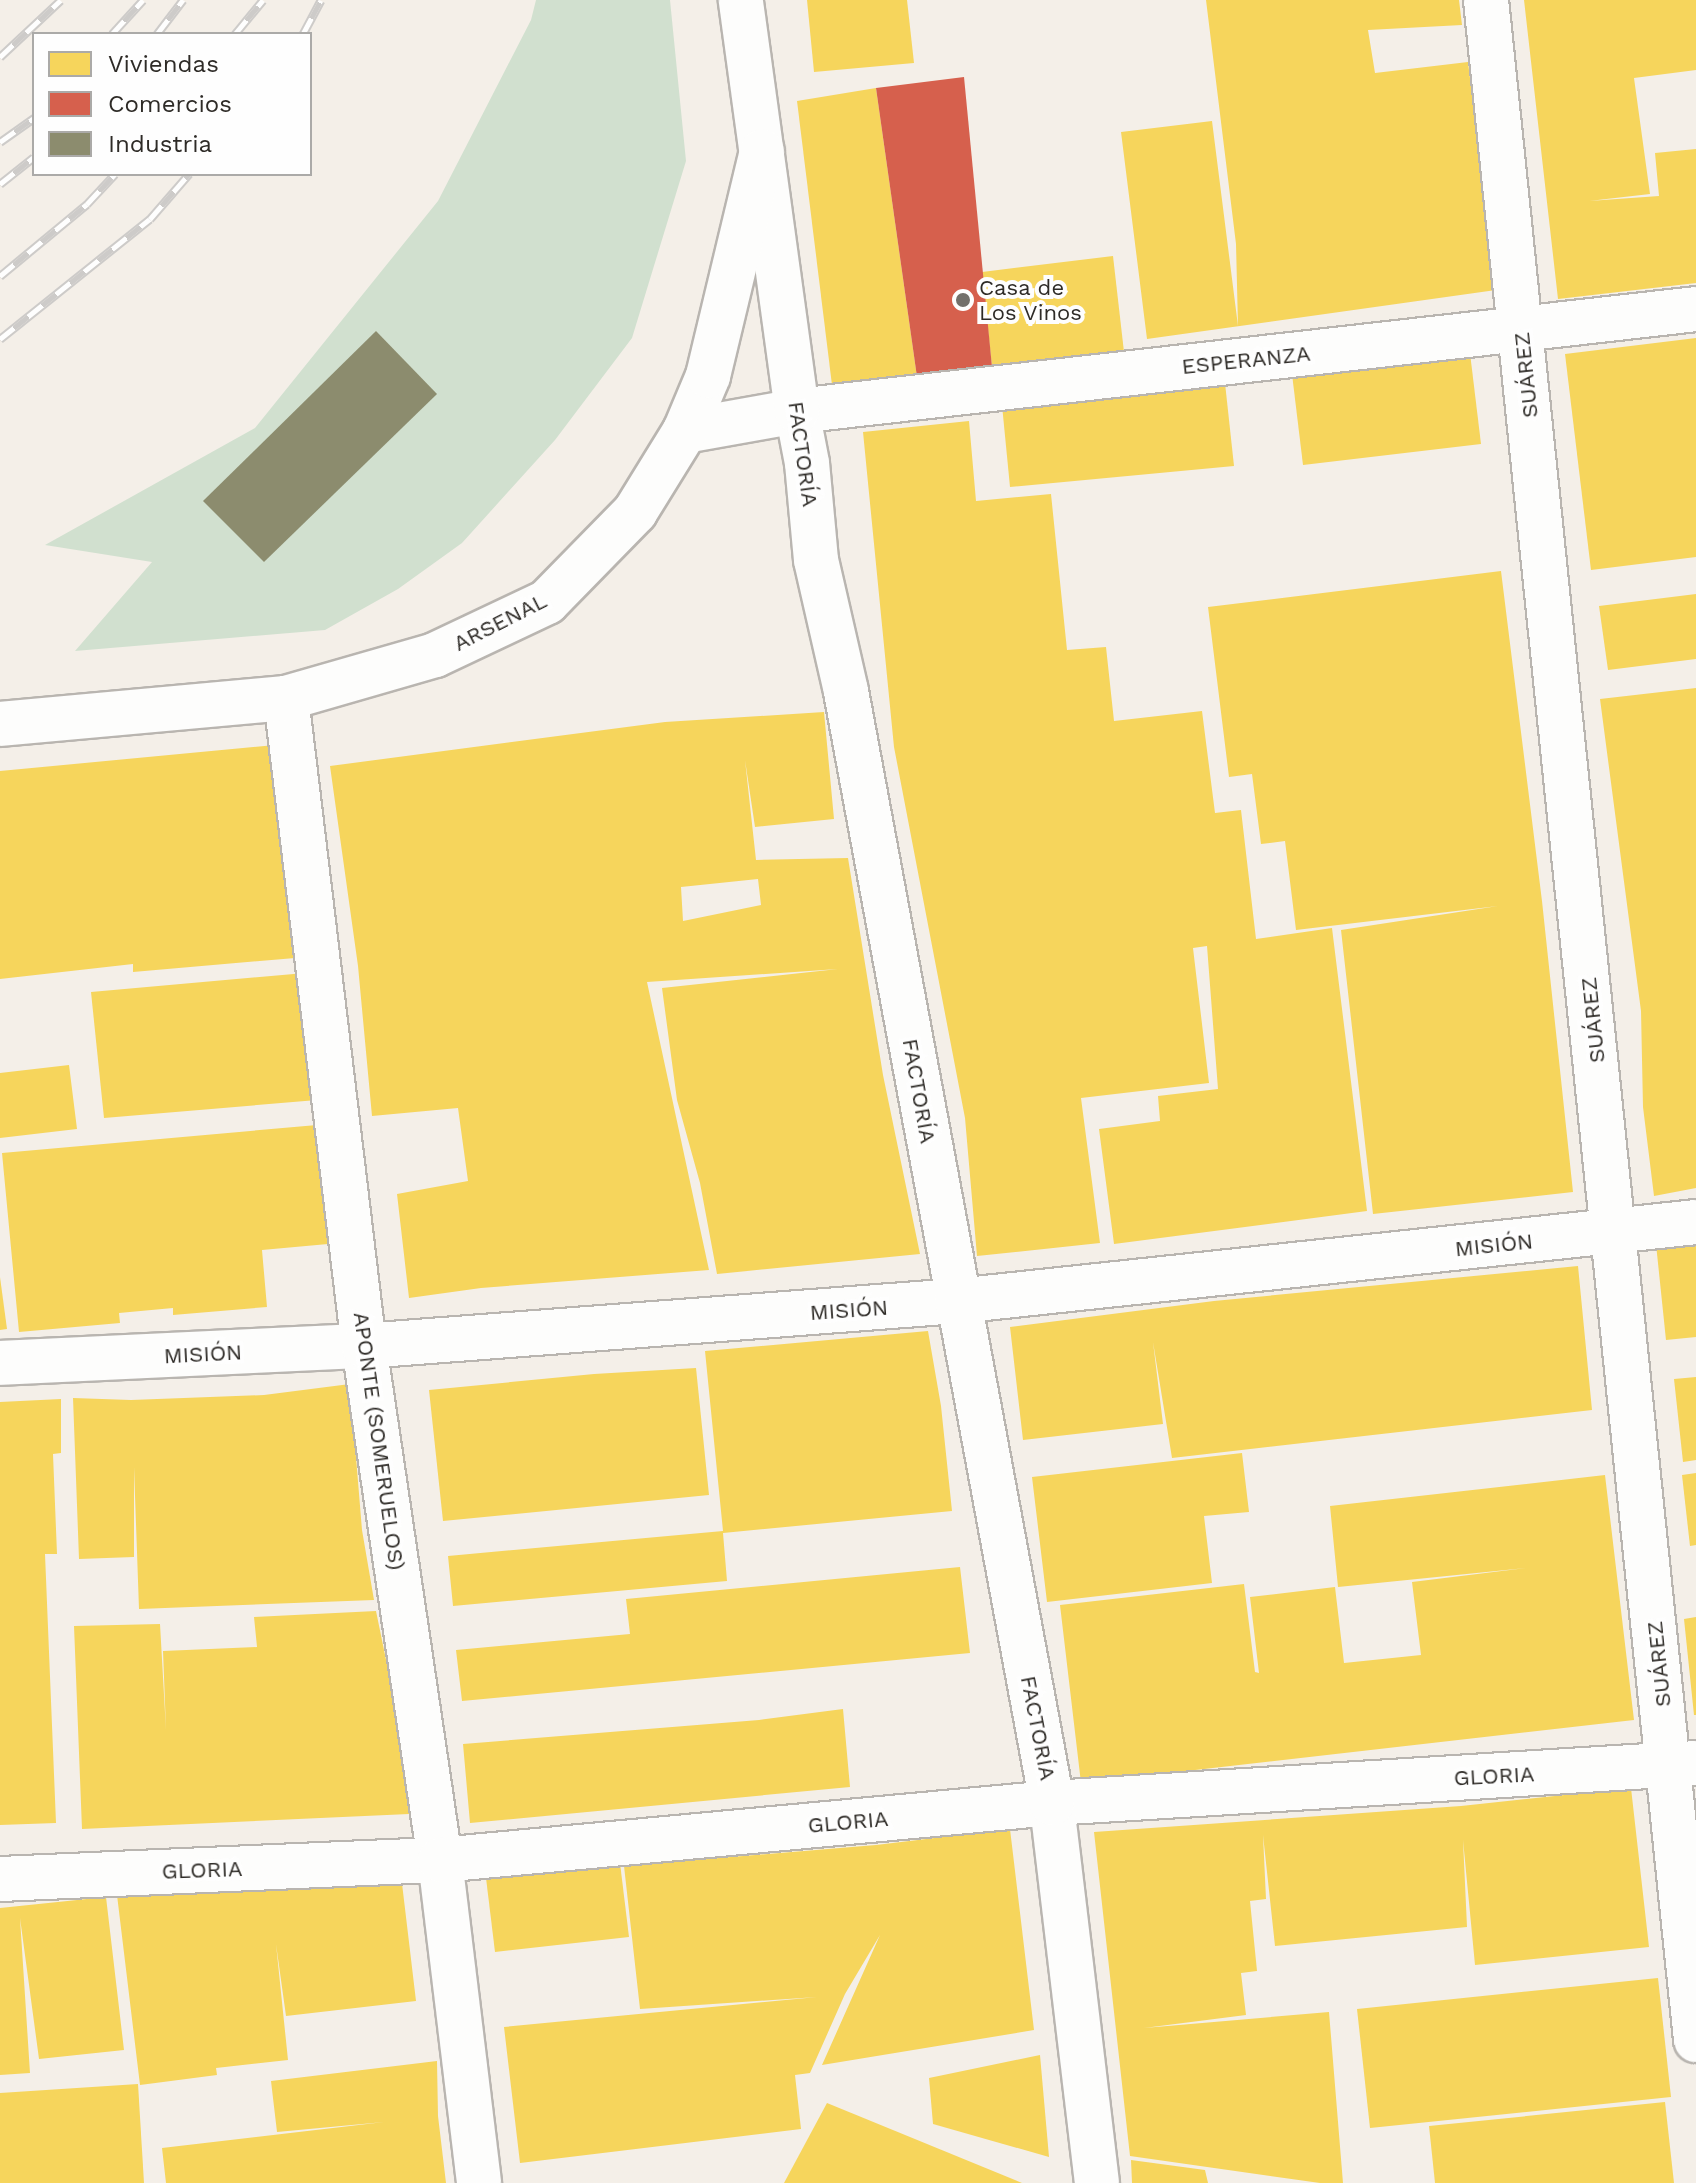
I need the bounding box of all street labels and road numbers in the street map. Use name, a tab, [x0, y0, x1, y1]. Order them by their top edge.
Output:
street label: SUÁREZ	[1508, 331, 1544, 419]
street label: ESPERANZA	[1180, 340, 1312, 380]
street label: FACTORÍA	[783, 400, 823, 508]
street label: ARSENAL	[449, 587, 551, 657]
street label: SUÁREZ	[1575, 976, 1611, 1064]
street label: FACTORÍA	[897, 1037, 941, 1145]
street label: MISIÓN	[1454, 1228, 1534, 1262]
street label: MISIÓN	[809, 1294, 889, 1326]
street label: APONTE (SOMERUELOS)	[348, 1310, 410, 1572]
street label: MISIÓN	[163, 1339, 243, 1369]
street label: SUÁREZ	[1641, 1620, 1677, 1708]
street label: FACTORÍA	[1015, 1673, 1061, 1783]
street label: GLORIA	[1453, 1761, 1535, 1791]
street label: GLORIA	[807, 1805, 889, 1839]
street label: GLORIA	[161, 1855, 243, 1885]

